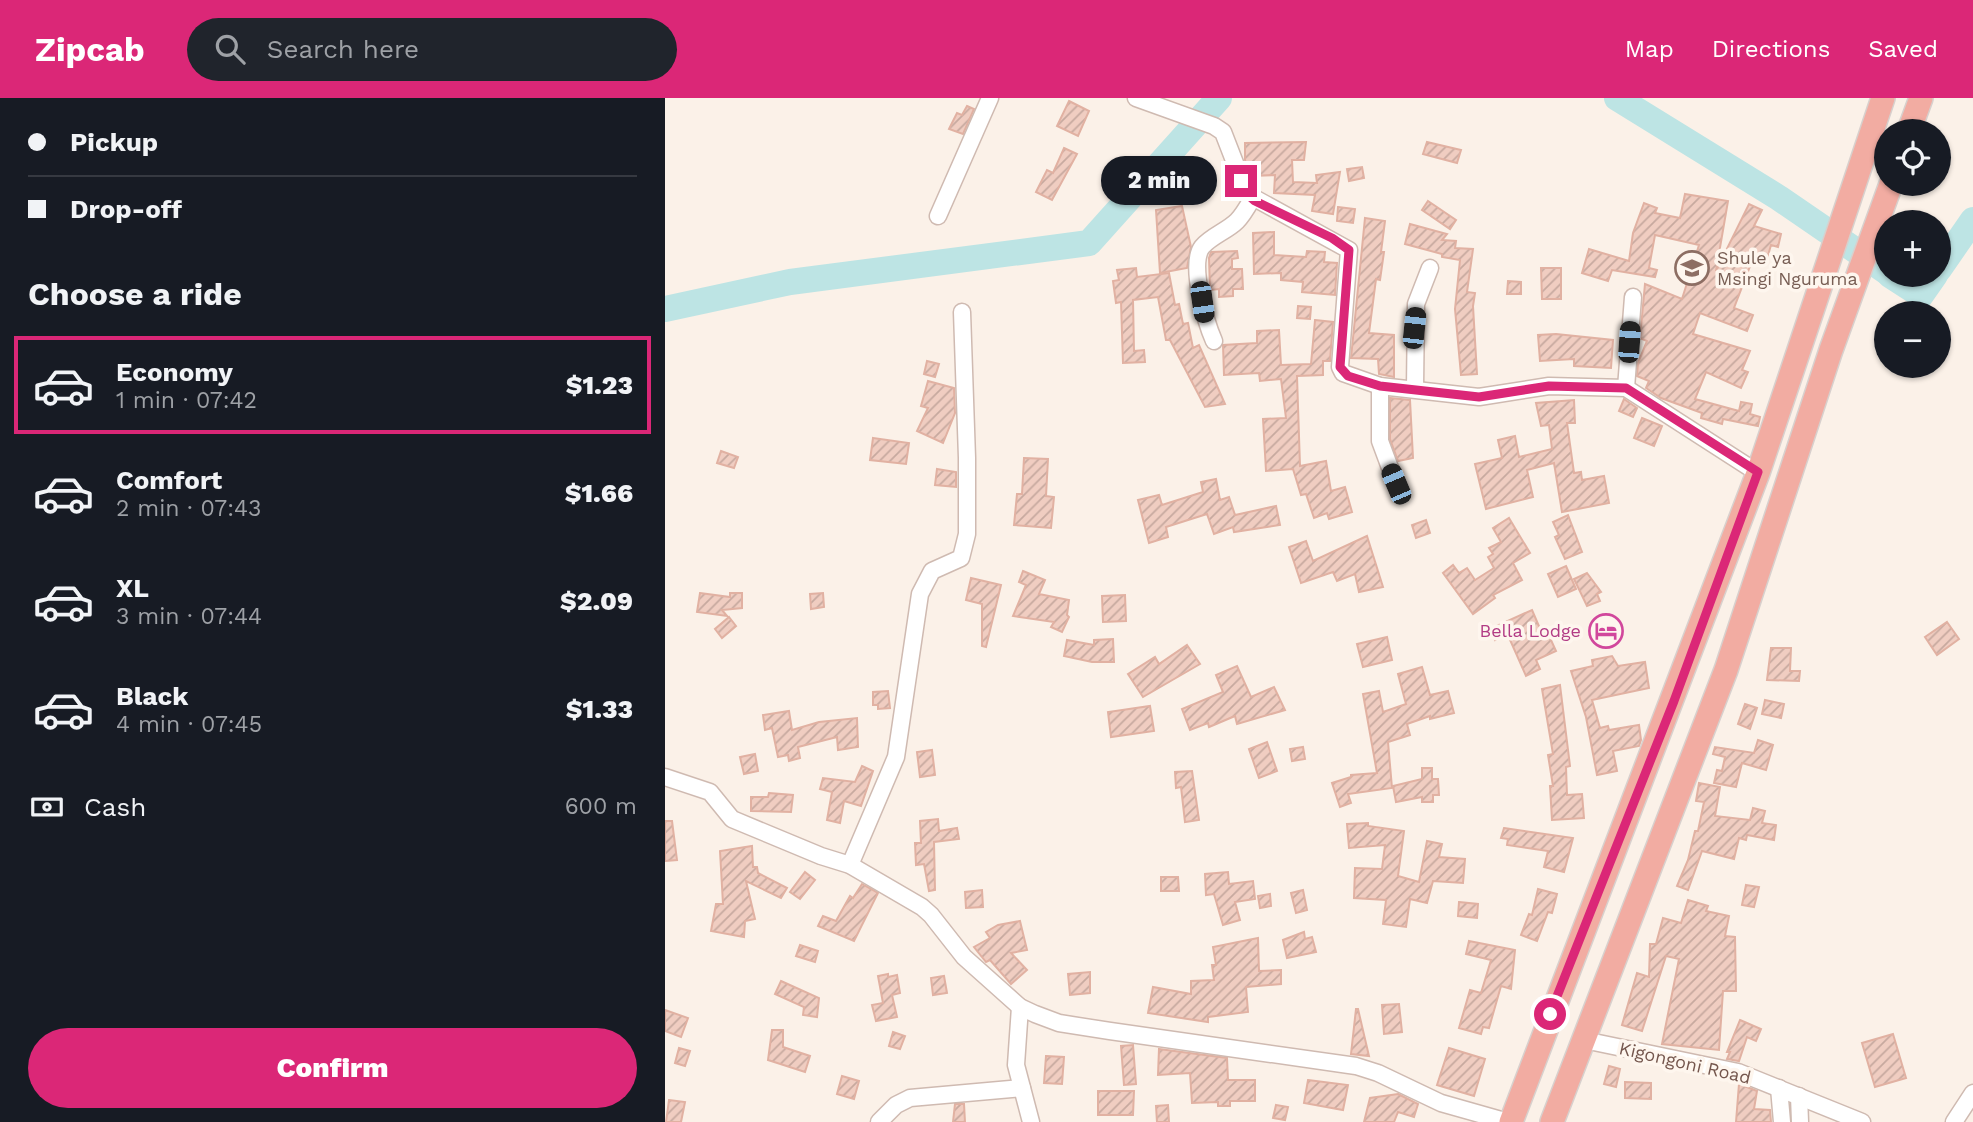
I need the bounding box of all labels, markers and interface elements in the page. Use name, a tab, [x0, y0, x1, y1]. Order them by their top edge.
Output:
search box	[187, 18, 677, 81]
text: Zipcab	[35, 30, 145, 69]
icon: search	[211, 30, 249, 68]
text: Search here	[267, 34, 419, 64]
text: Map	[1625, 35, 1674, 63]
text: Directions	[1712, 35, 1830, 63]
text: Saved	[1868, 35, 1938, 63]
map controls	[1874, 119, 1951, 378]
button: locate	[1874, 119, 1951, 196]
text: Pickup	[70, 127, 158, 157]
callout: 2 min	[1101, 156, 1217, 206]
route end	[1225, 165, 1257, 197]
text: 2 min	[1128, 167, 1190, 194]
text: Drop-off	[70, 194, 182, 224]
button: +	[1874, 210, 1951, 287]
place label: Shule ya Msingi Nguruma	[1717, 247, 1858, 289]
school or university icon: Shule ya Msingi Nguruma	[1673, 249, 1711, 287]
text: Choose a ride	[28, 275, 242, 313]
car	[1189, 280, 1216, 324]
button: −	[1874, 301, 1951, 378]
car	[1402, 306, 1427, 350]
car	[1618, 320, 1641, 364]
icon: car	[32, 354, 95, 417]
text: Economy	[116, 357, 233, 387]
text: $1.23	[566, 370, 633, 400]
text: 1 min · 07:42	[116, 387, 257, 414]
car	[1379, 461, 1414, 507]
icon: car	[32, 462, 95, 525]
text: Comfort	[116, 465, 222, 495]
text: $1.66	[565, 478, 633, 508]
text: 2 min · 07:43	[116, 495, 261, 522]
icon: car	[32, 570, 95, 633]
text: XL	[116, 573, 149, 603]
text: $2.09	[560, 586, 633, 616]
text: 3 min · 07:44	[116, 603, 262, 630]
hotel icon: Bella Lodge	[1587, 612, 1625, 650]
place label: Bella Lodge	[1479, 620, 1581, 641]
icon: car	[32, 678, 95, 741]
text: Black	[116, 681, 188, 711]
text: $1.33	[566, 694, 633, 724]
text: 4 min · 07:45	[116, 711, 262, 738]
icon: cash	[28, 788, 66, 826]
text: Cash	[84, 792, 146, 822]
text: 600 m	[565, 793, 637, 820]
route start	[1534, 998, 1566, 1030]
button: Confirm	[28, 1028, 637, 1108]
street label: Kigongoni Road	[1617, 1037, 1753, 1088]

